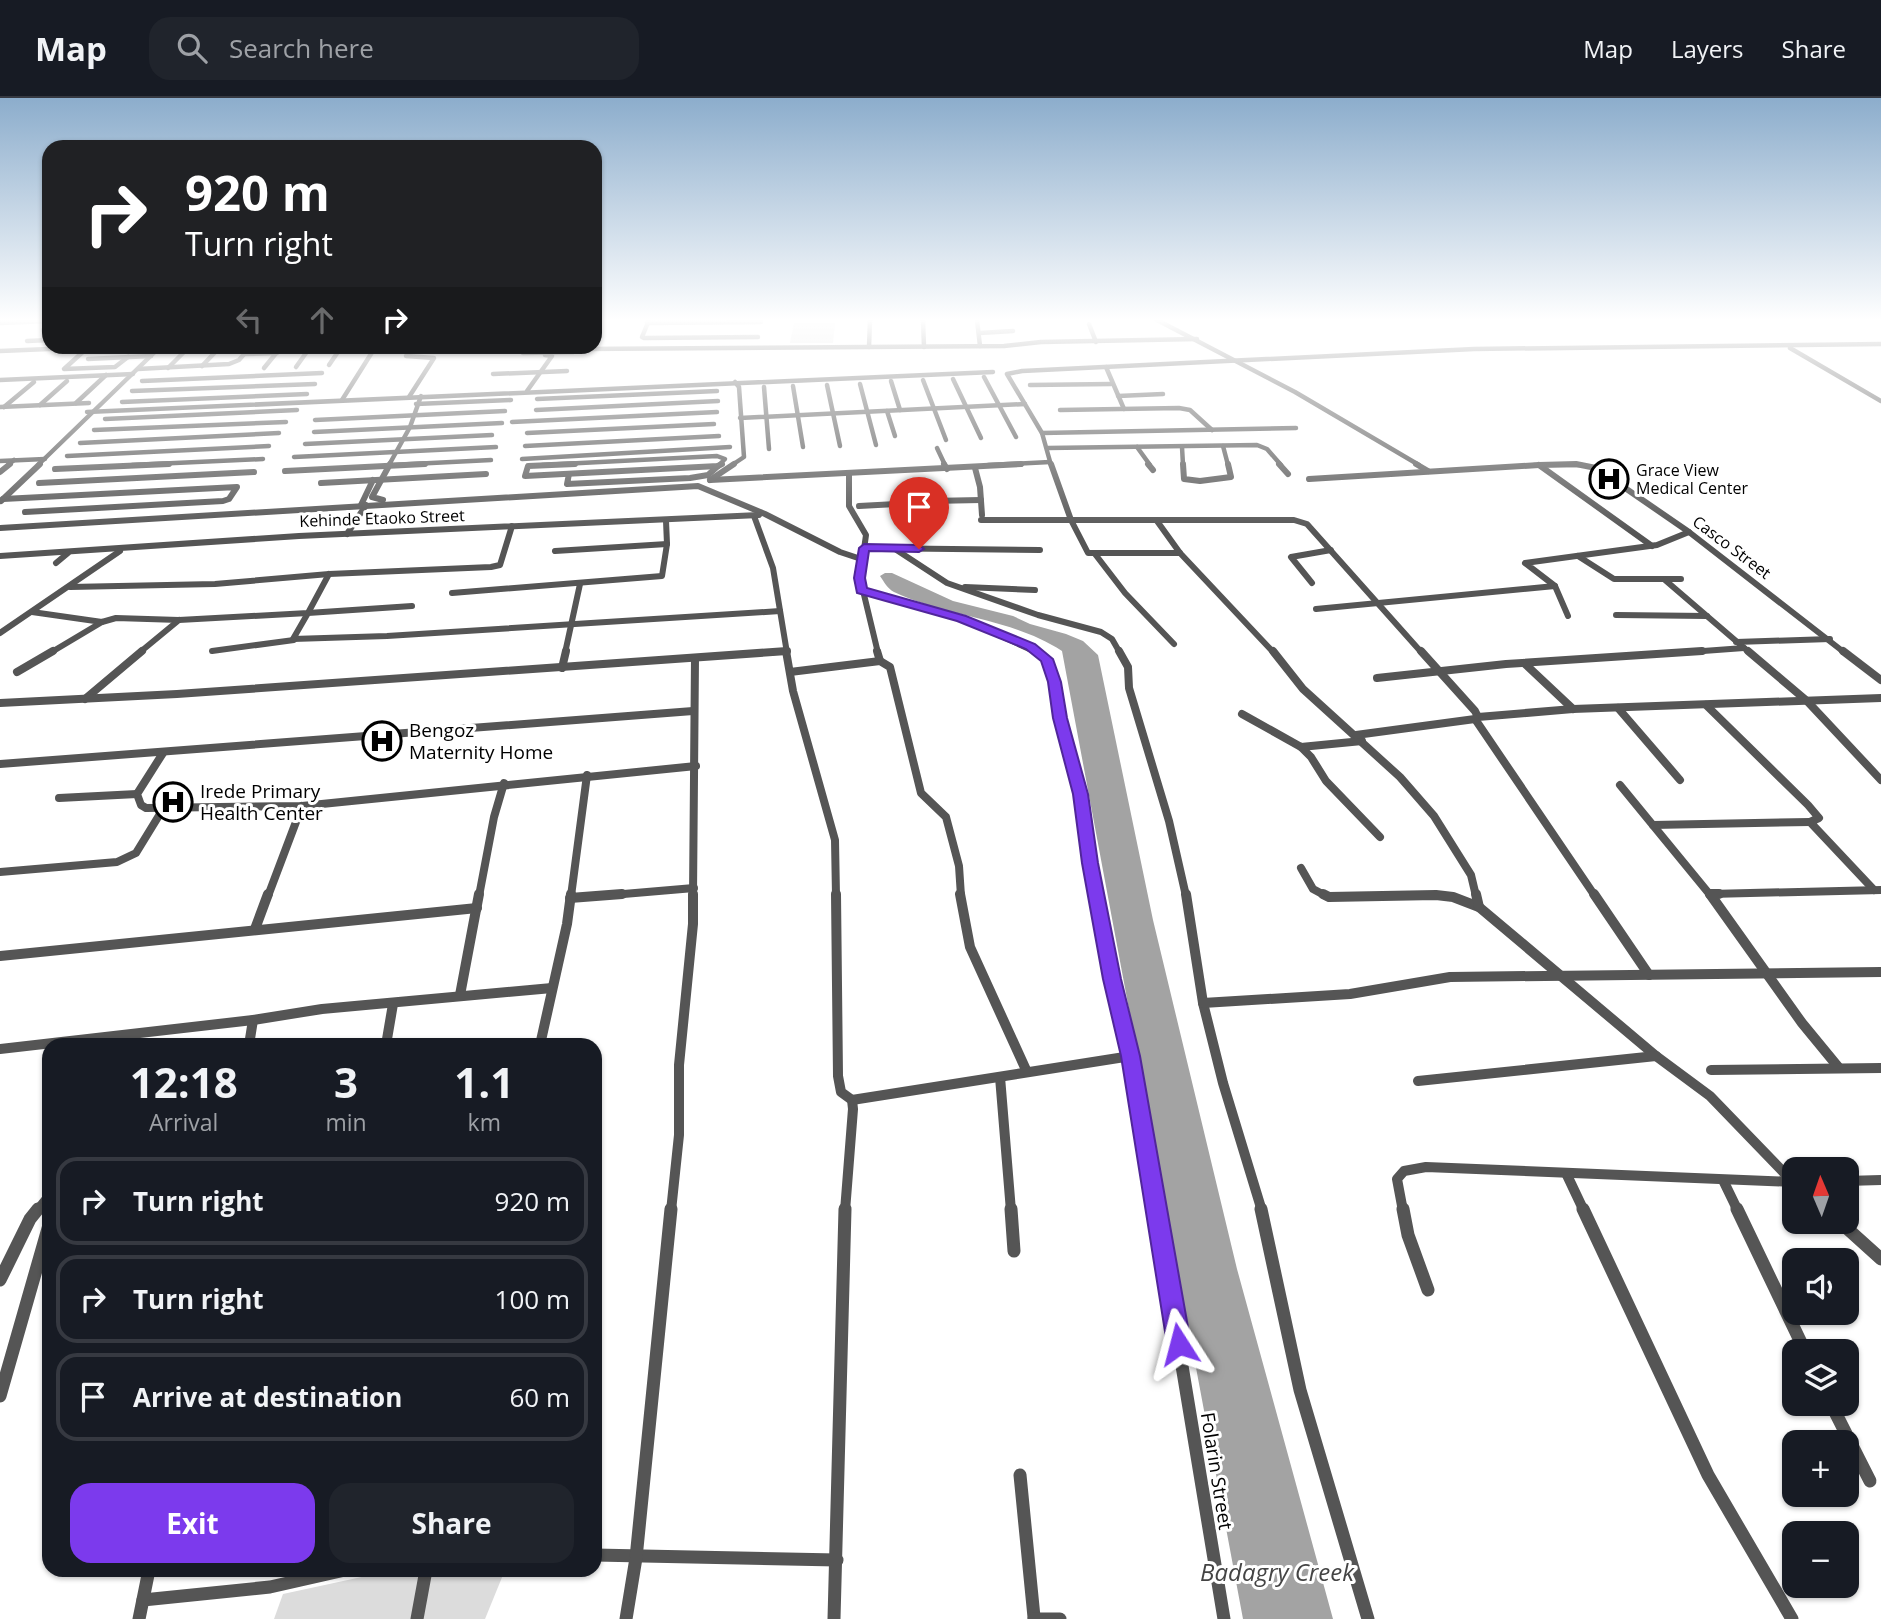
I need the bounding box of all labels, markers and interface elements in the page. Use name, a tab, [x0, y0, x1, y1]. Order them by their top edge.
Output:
search box	[149, 17, 639, 80]
text: Map	[35, 26, 107, 71]
icon: search	[173, 29, 211, 67]
text: Search here	[229, 30, 374, 66]
text: Map	[1583, 32, 1633, 65]
text: Layers	[1671, 32, 1744, 65]
text: Share	[1782, 32, 1846, 65]
text: 920 m	[185, 159, 330, 225]
icon: right	[70, 168, 161, 259]
text: Turn right	[185, 222, 333, 265]
icon: left	[230, 301, 268, 339]
icon: ahead	[303, 301, 341, 339]
icon: right	[376, 301, 414, 339]
hospital icon: Grace View Medical Center	[1588, 458, 1630, 500]
place label: Grace View Medical Center	[1636, 459, 1749, 499]
pin	[889, 477, 949, 549]
icon: arrive	[900, 488, 938, 526]
street label: Kehinde Etaoko Street	[299, 504, 465, 532]
street label: Casco Street	[1688, 510, 1776, 584]
place label: Bengoz Maternity Home	[409, 717, 553, 765]
hospital icon: Bengoz Maternity Home	[361, 720, 403, 762]
place label: Irede Primary Health Center	[200, 778, 323, 826]
hospital icon: Irede Primary Health Center	[152, 781, 194, 823]
text: 12:18	[130, 1053, 238, 1110]
text: 3	[334, 1053, 358, 1110]
text: 1.1	[454, 1053, 514, 1110]
text: Arrival	[149, 1106, 218, 1138]
text: min	[325, 1106, 367, 1138]
text: km	[468, 1106, 501, 1138]
north arrow	[1782, 1157, 1858, 1234]
map controls	[1782, 1157, 1859, 1598]
icon: right	[74, 1182, 112, 1220]
text: Turn right	[133, 1183, 264, 1219]
text: 920 m	[495, 1183, 570, 1219]
button: sound	[1782, 1248, 1859, 1325]
icon: right	[74, 1280, 112, 1318]
text: Turn right	[133, 1281, 264, 1317]
text: 100 m	[495, 1281, 570, 1317]
position arrow	[1142, 1307, 1216, 1381]
button: layers	[1782, 1339, 1859, 1416]
icon: arrive	[74, 1378, 112, 1416]
text: Arrive at destination	[133, 1379, 402, 1415]
text: 60 m	[509, 1379, 570, 1415]
street label: Folarin Street	[1195, 1410, 1239, 1532]
button: +	[1782, 1430, 1859, 1507]
button: Exit	[70, 1483, 315, 1563]
button: Share	[329, 1483, 574, 1563]
button: −	[1782, 1521, 1859, 1598]
water label: Badagry Creek	[1200, 1555, 1355, 1588]

